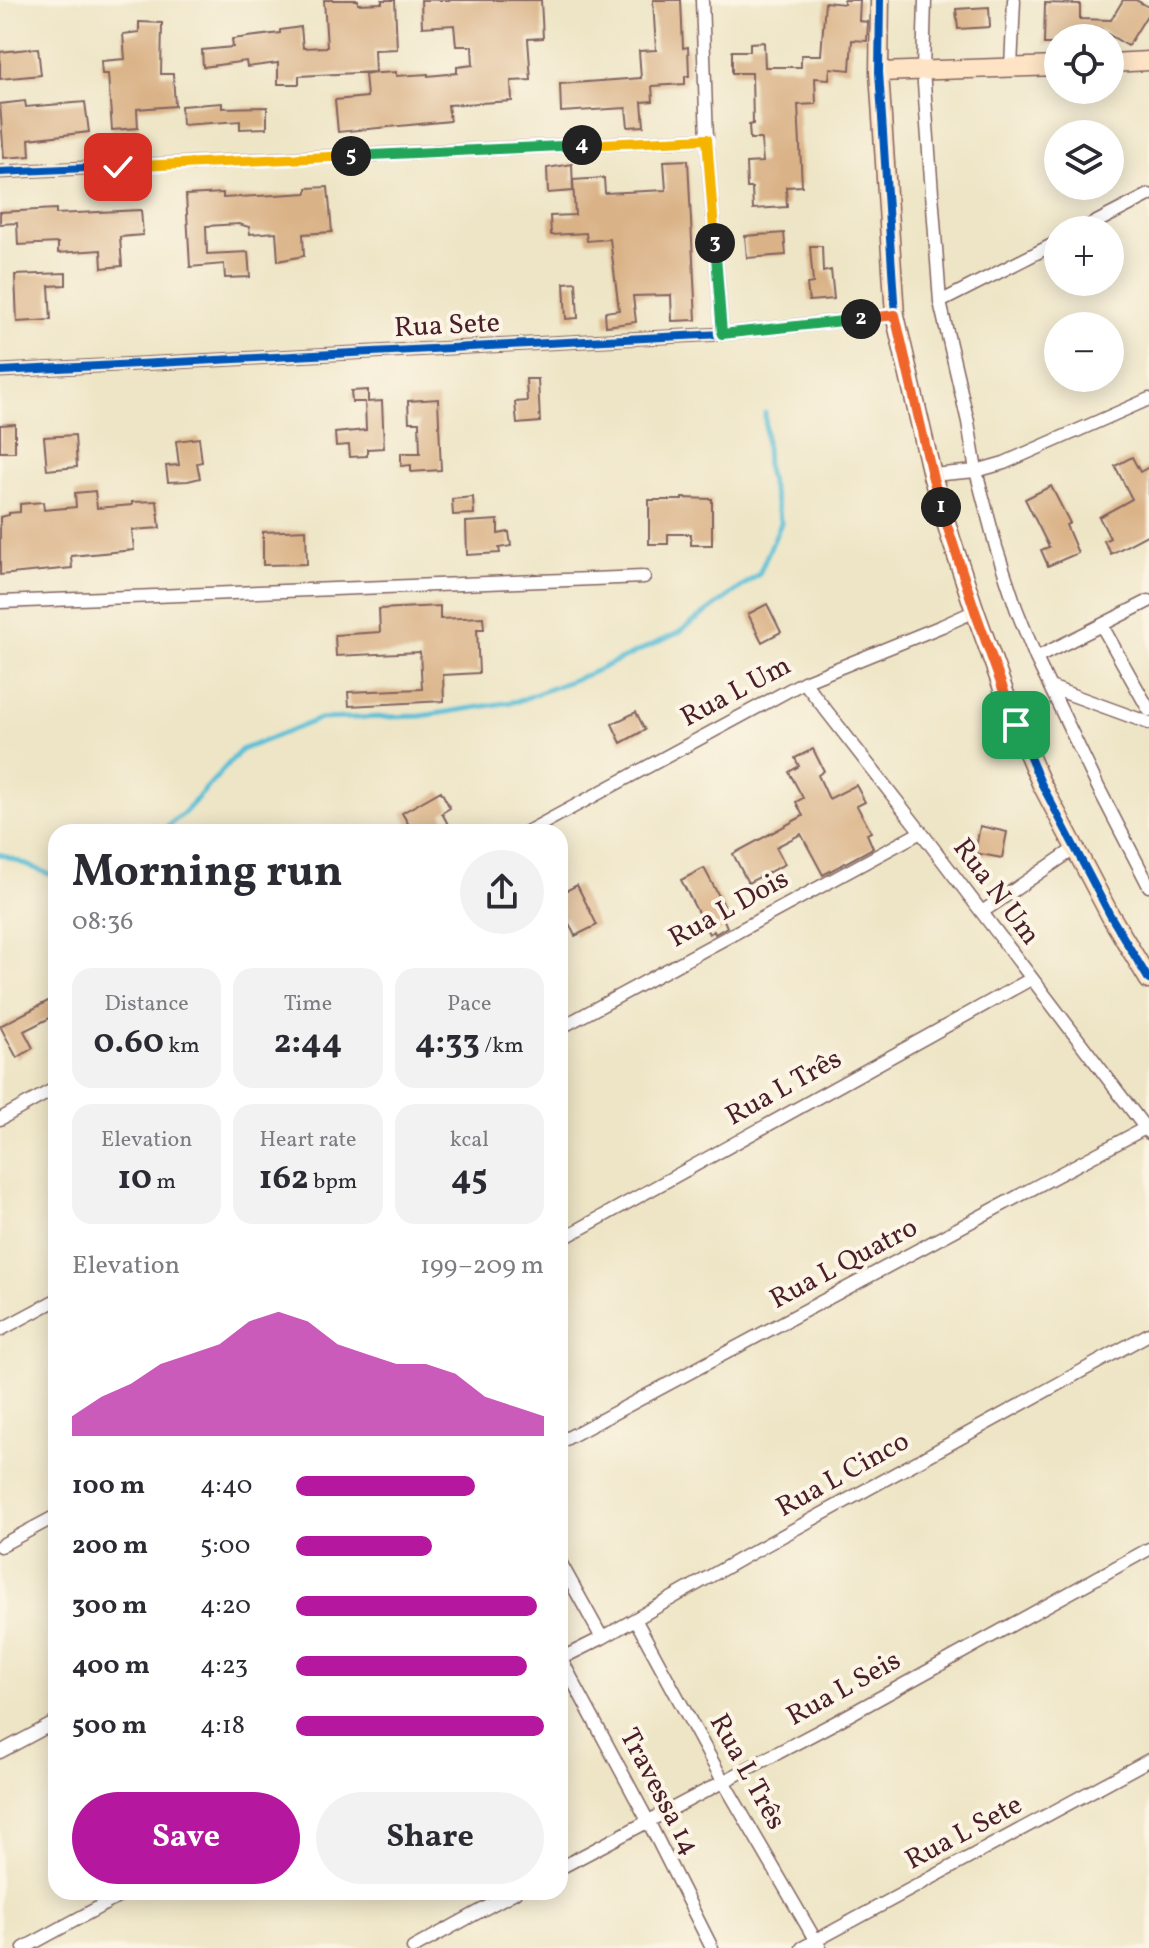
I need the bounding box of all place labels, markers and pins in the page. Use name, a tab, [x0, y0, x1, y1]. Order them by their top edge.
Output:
pin: 4	[562, 125, 602, 165]
pin	[84, 133, 152, 201]
pin: 5	[331, 136, 371, 176]
pin: 3	[695, 223, 735, 263]
pin: 2	[841, 299, 881, 339]
pin: 1	[921, 487, 961, 527]
pin	[982, 691, 1050, 759]

